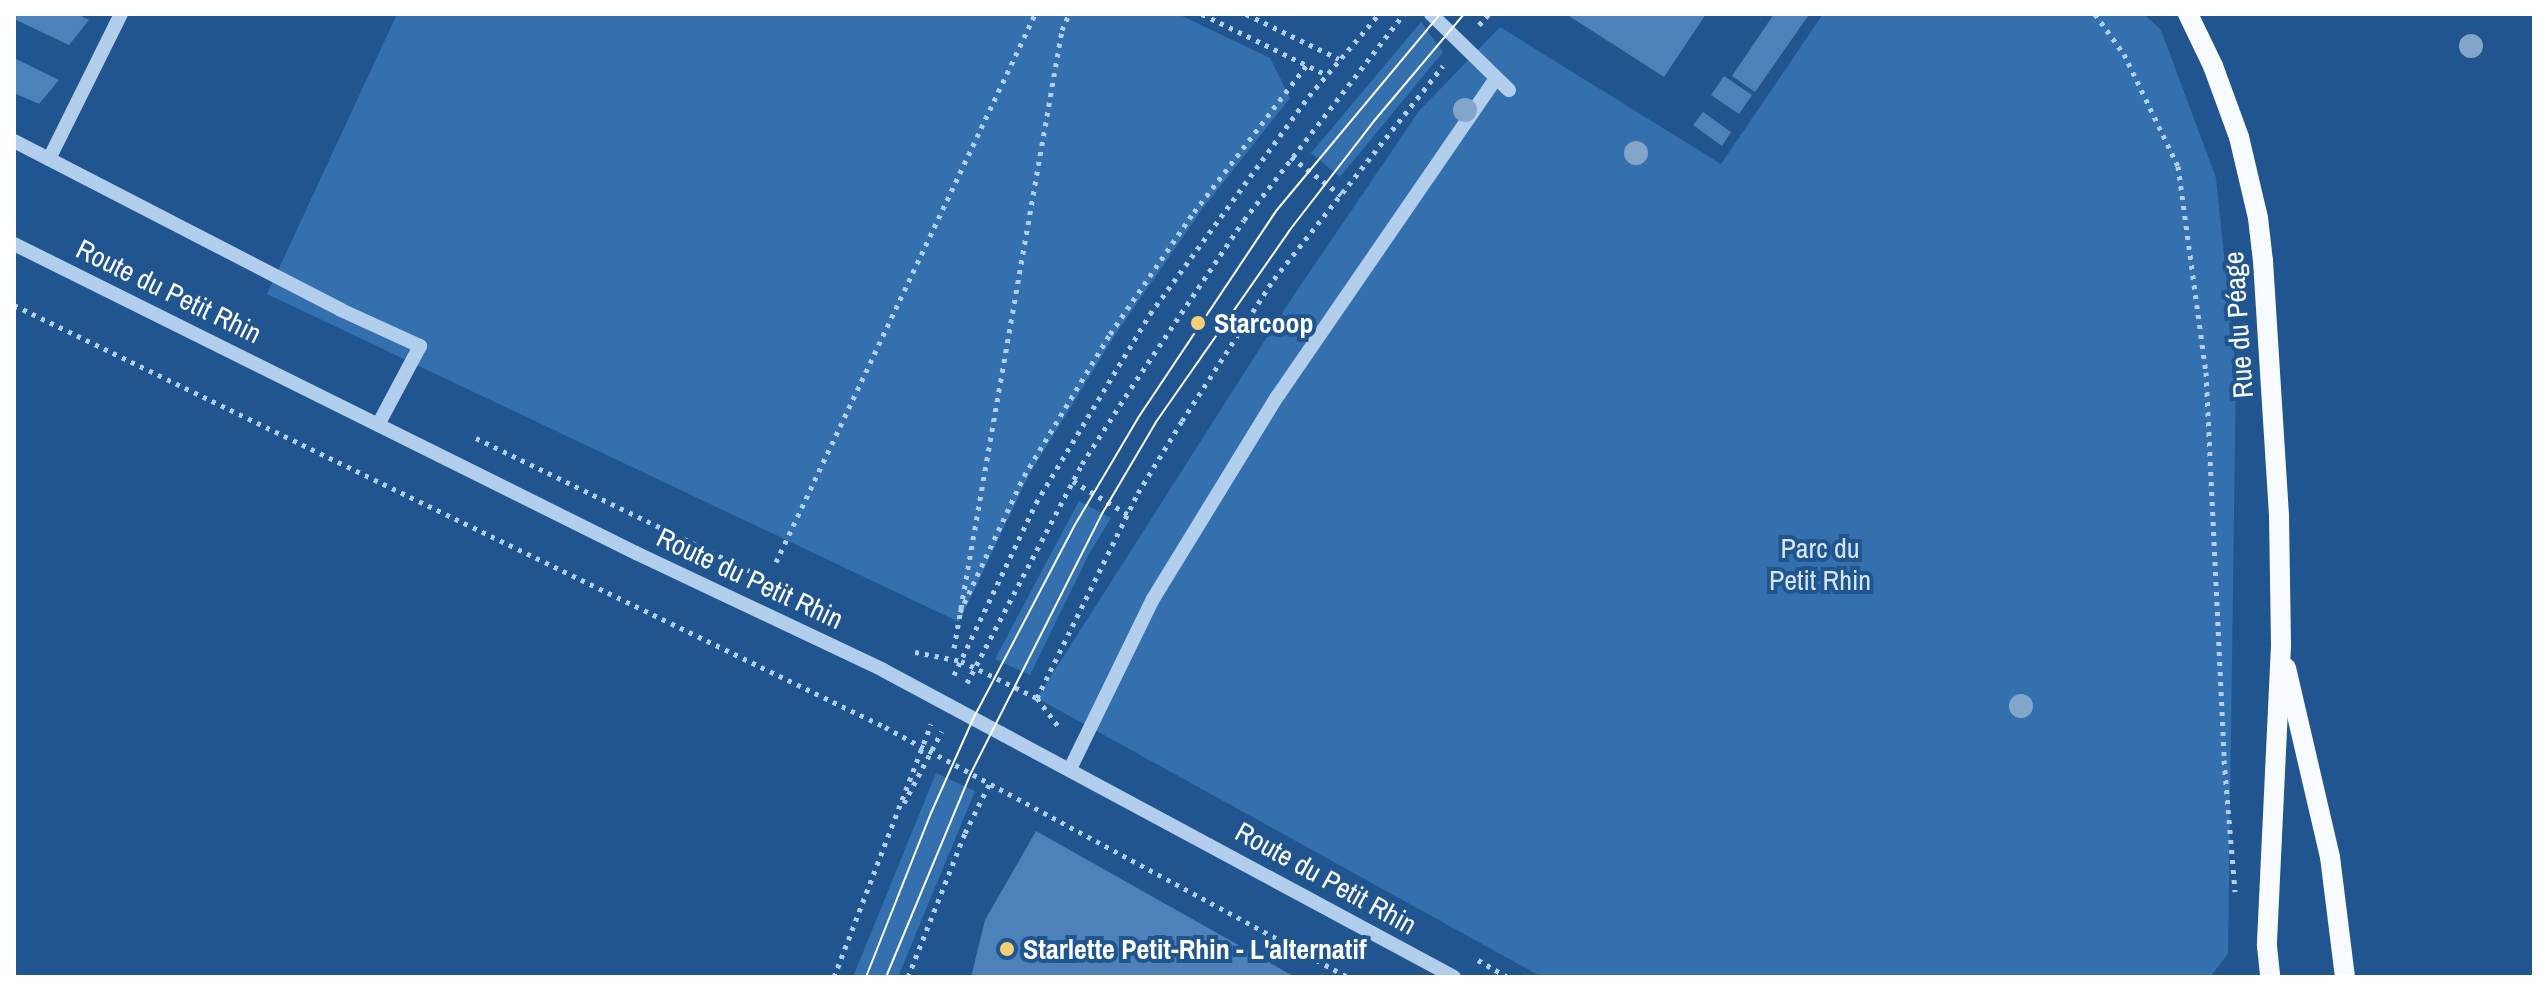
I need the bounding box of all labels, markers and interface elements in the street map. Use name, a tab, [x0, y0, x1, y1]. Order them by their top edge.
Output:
street label: Route du Petit Rhin	[71, 232, 267, 350]
street label: Rue du Péage	[2216, 251, 2260, 399]
place label: Starcoop	[1214, 306, 1314, 340]
marker: Starcoop	[1189, 314, 1207, 332]
street label: Route du Petit Rhin	[652, 520, 848, 636]
park label: Parc du Petit Rhin	[1769, 531, 1871, 597]
street label: Route du Petit Rhin	[1230, 814, 1422, 942]
place label: Starlette Petit-Rhin - L'alternatif	[1023, 932, 1367, 966]
marker: Starlette Petit-Rhin - L'alternatif	[998, 940, 1016, 958]

